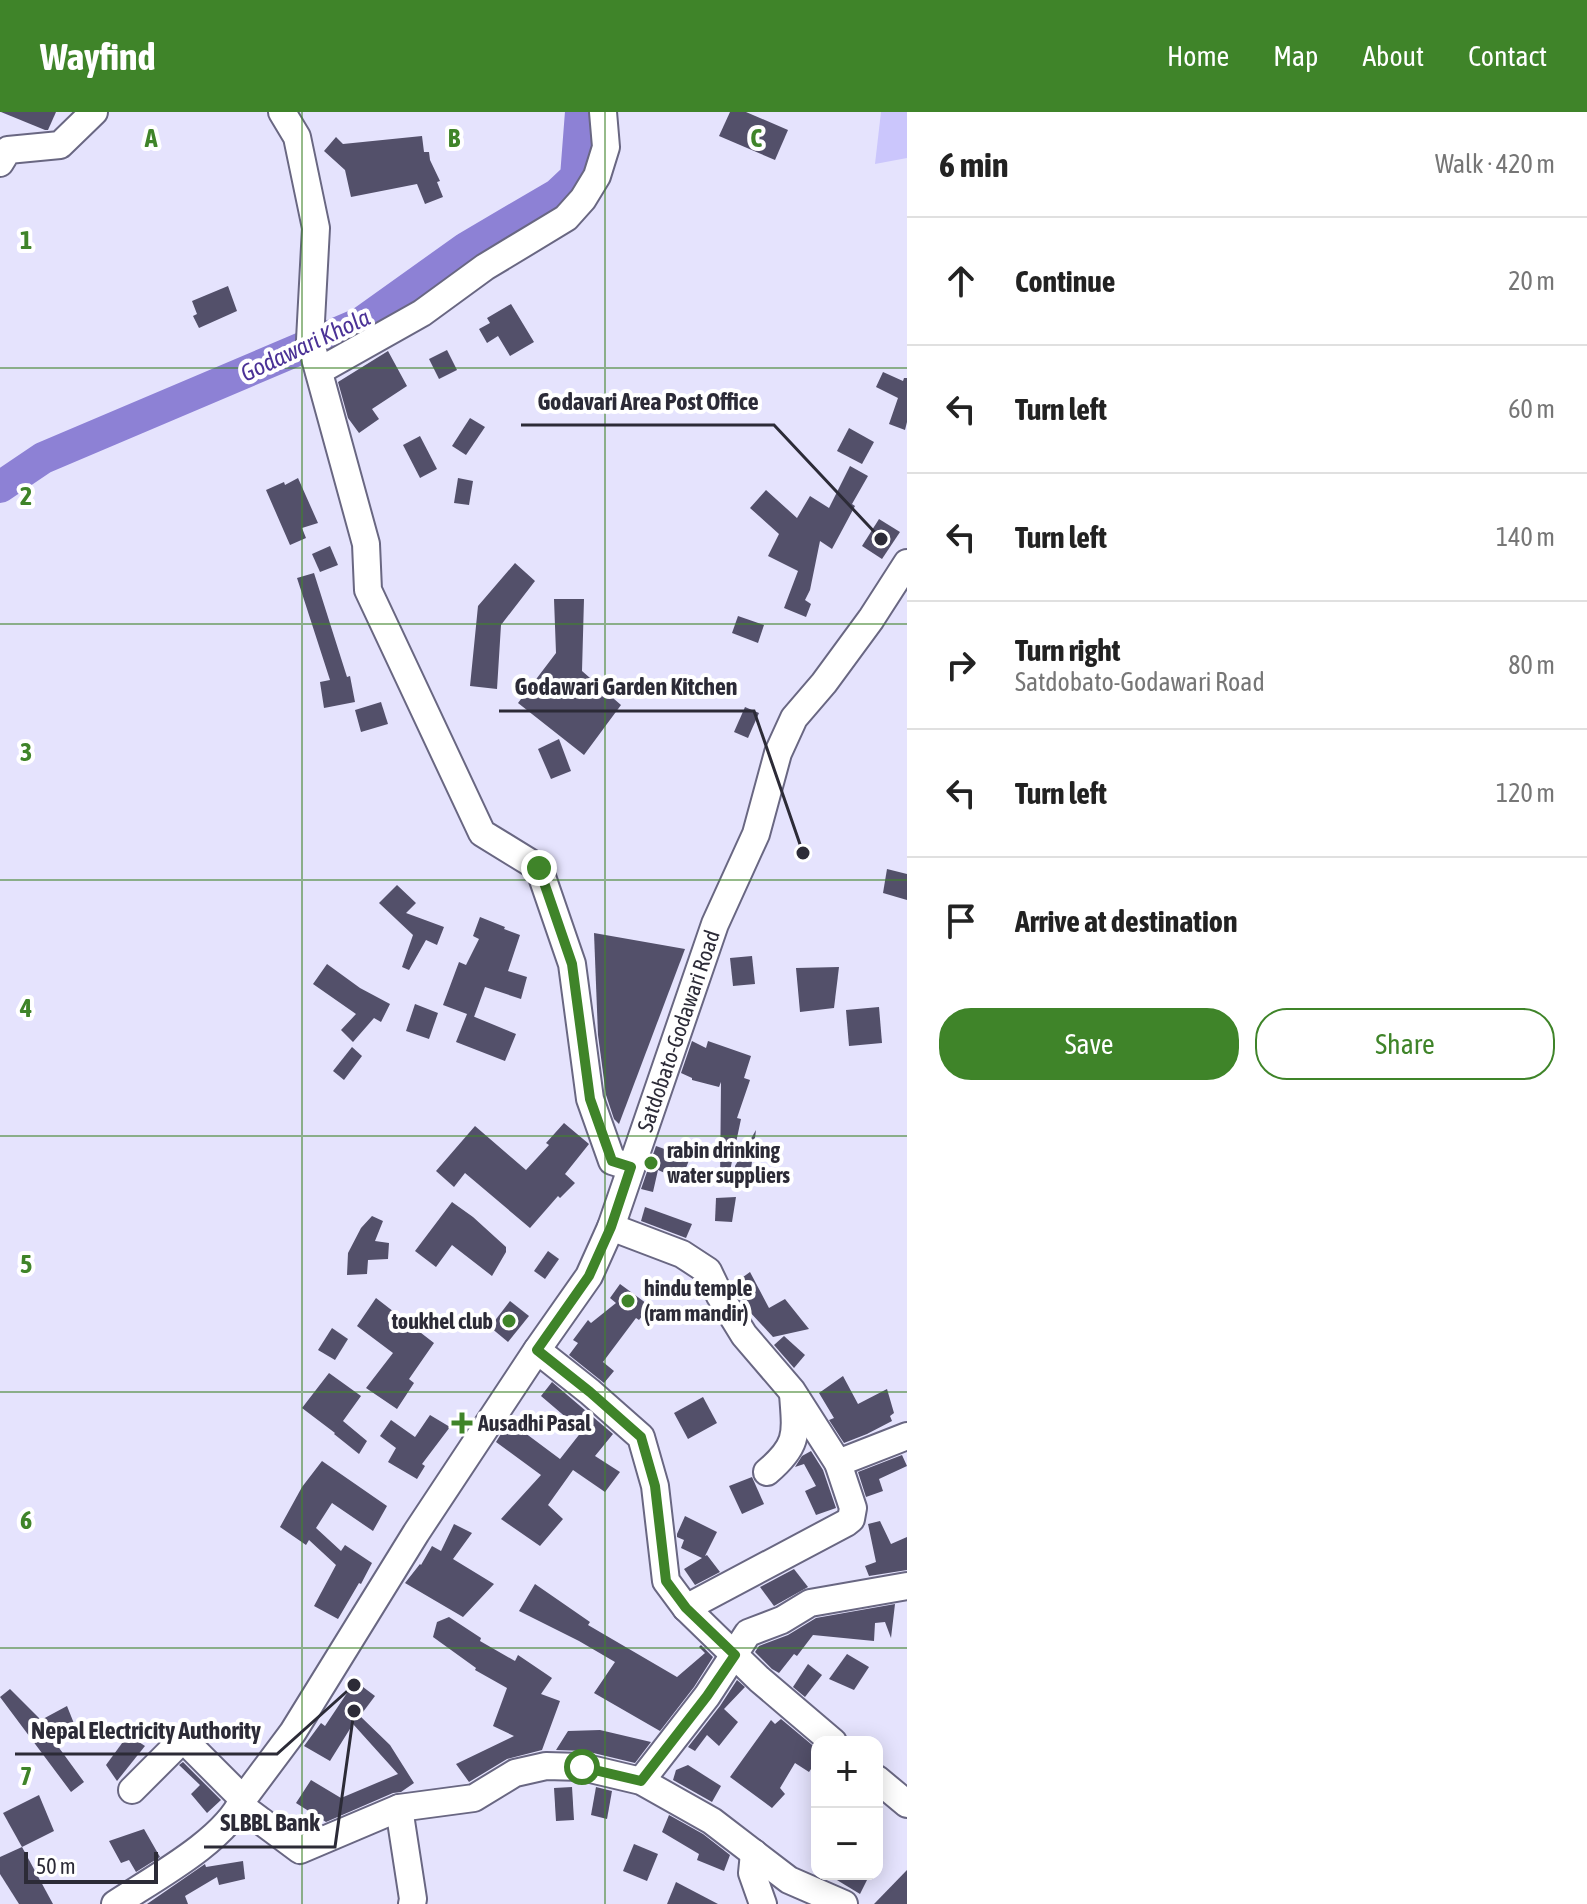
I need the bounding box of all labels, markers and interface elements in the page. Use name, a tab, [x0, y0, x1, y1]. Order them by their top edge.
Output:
text: Wayfind	[40, 35, 155, 78]
text: Home	[1167, 40, 1229, 72]
text: Map	[1273, 40, 1318, 72]
text: About	[1362, 40, 1424, 72]
text: Contact	[1468, 40, 1547, 72]
text: A	[144, 123, 158, 153]
text: B	[448, 123, 461, 153]
text: C	[750, 123, 762, 153]
text: 6 min	[939, 145, 1008, 184]
text: Walk · 420 m	[1435, 149, 1555, 179]
text: 1	[20, 225, 32, 255]
icon: ahead	[939, 259, 983, 303]
text: Continue	[1015, 264, 1115, 298]
text: 20 m	[1508, 266, 1555, 296]
water label: Godawari Khola	[236, 303, 374, 387]
callout: Godavari Area Post Office	[521, 377, 774, 425]
icon: left	[939, 387, 983, 431]
text: Godavari Area Post Office	[537, 388, 759, 415]
text: Turn left	[1015, 392, 1107, 426]
text: 60 m	[1508, 394, 1555, 424]
text: 2	[20, 481, 32, 511]
icon: left	[939, 515, 983, 559]
text: Turn left	[1015, 520, 1107, 554]
text: 140 m	[1496, 522, 1555, 552]
text: Turn right	[1015, 633, 1121, 667]
icon: right	[939, 643, 983, 687]
text: 80 m	[1508, 650, 1555, 680]
callout: Godawari Garden Kitchen	[499, 663, 754, 711]
text: Satdobato-Godawari Road	[1015, 667, 1265, 697]
text: Godawari Garden Kitchen	[515, 673, 737, 700]
text: 3	[20, 737, 32, 767]
icon: left	[939, 771, 983, 815]
text: Turn left	[1015, 776, 1107, 810]
text: 120 m	[1496, 778, 1555, 808]
route end	[521, 850, 557, 886]
icon: arrive	[939, 899, 983, 943]
text: Arrive at destination	[1015, 904, 1237, 938]
street label: Satdobato-Godawari Road	[632, 927, 725, 1135]
text: 4	[19, 993, 32, 1023]
button: Save	[939, 1008, 1239, 1080]
button: Share	[1255, 1008, 1555, 1080]
place label: rabin drinking water suppliers	[667, 1137, 790, 1188]
marker: rabin drinking water suppliers	[642, 1154, 660, 1172]
text: 5	[20, 1249, 32, 1279]
place label: hindu temple (ram mandir)	[644, 1275, 752, 1326]
marker: hindu temple (ram mandir)	[619, 1292, 637, 1310]
place label: toukhel club	[391, 1308, 493, 1334]
marker: toukhel club	[500, 1312, 518, 1330]
place label: Ausadhi Pasal	[477, 1410, 592, 1436]
marker: Ausadhi Pasal	[453, 1414, 471, 1432]
text: 6	[20, 1505, 32, 1535]
callout: Nepal Electricity Authority	[15, 1706, 277, 1754]
text: Nepal Electricity Authority	[31, 1717, 261, 1744]
map controls	[811, 1736, 883, 1880]
button: +	[811, 1736, 883, 1808]
route start	[564, 1749, 600, 1785]
text: 7	[20, 1761, 32, 1791]
callout: SLBBL Bank	[204, 1799, 335, 1847]
button: −	[811, 1808, 883, 1880]
text: SLBBL Bank	[220, 1809, 320, 1836]
scale bar	[24, 1848, 158, 1884]
text: 50 m	[36, 1853, 76, 1879]

